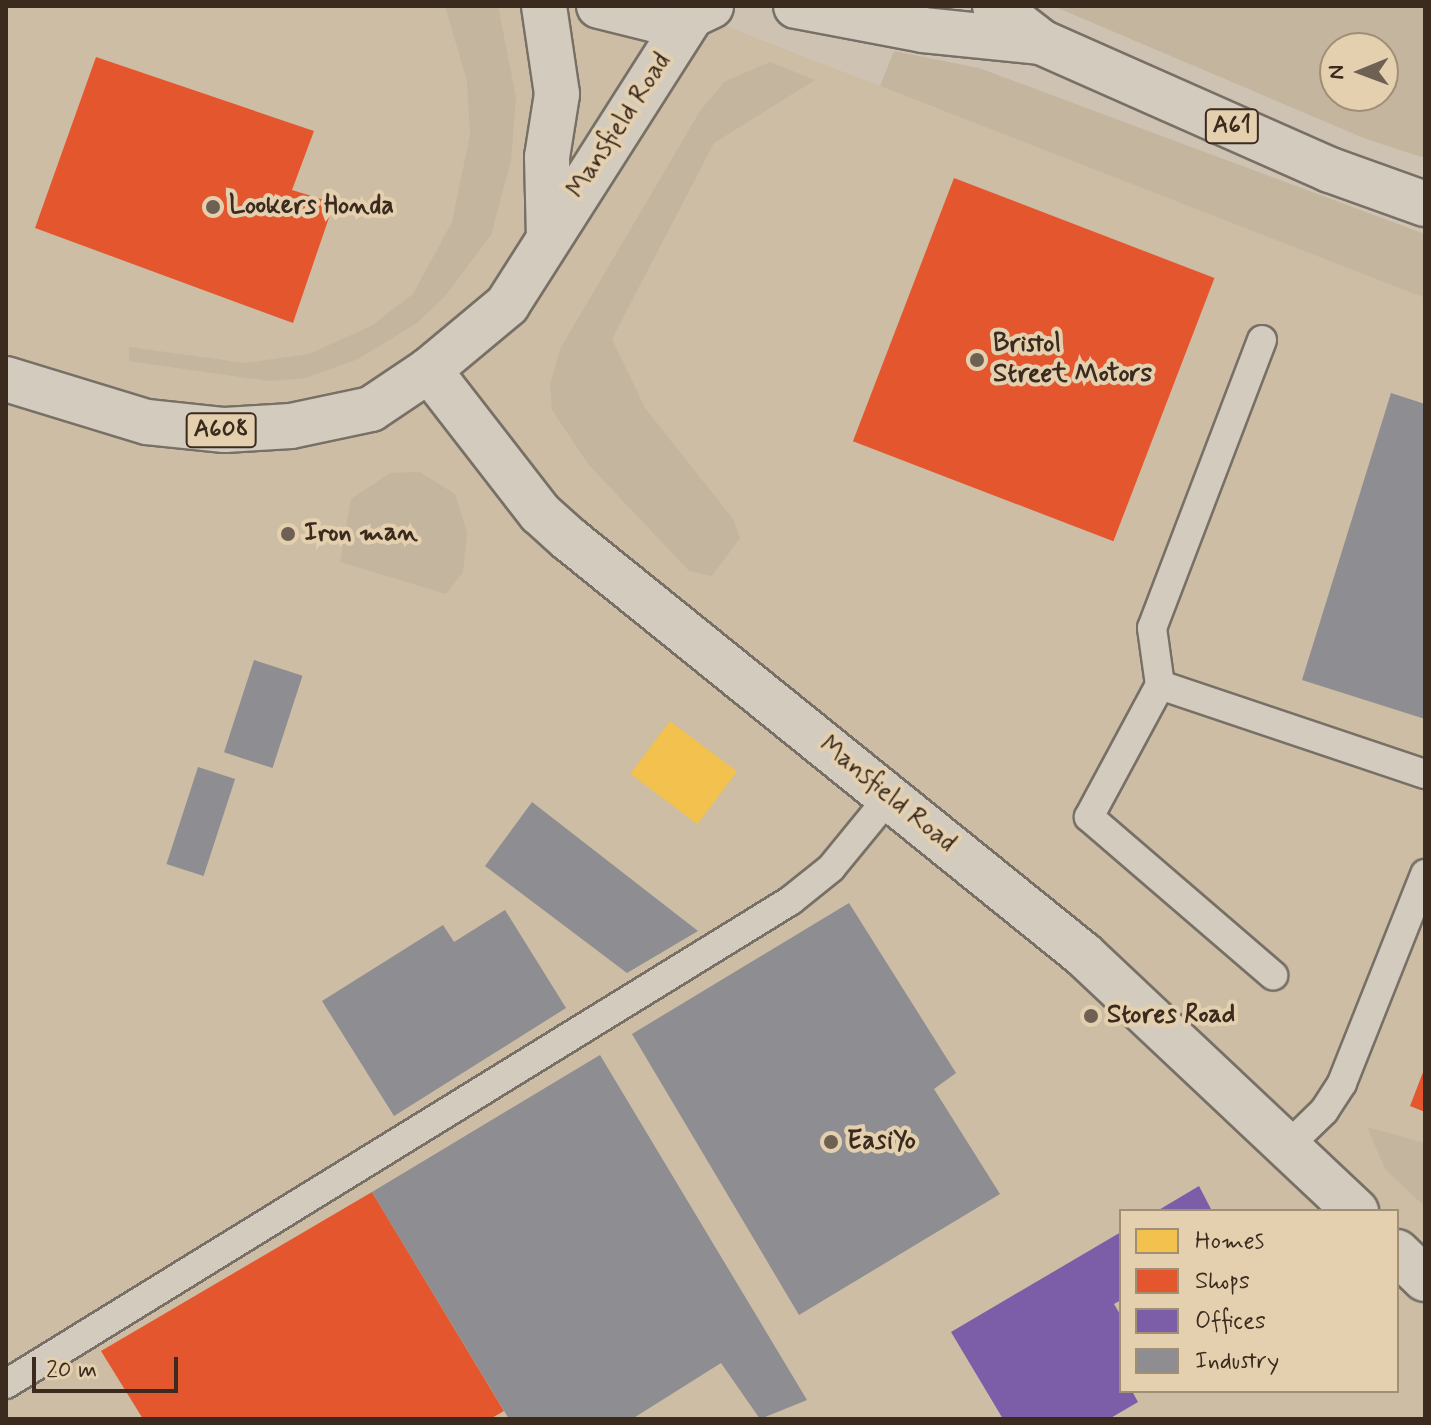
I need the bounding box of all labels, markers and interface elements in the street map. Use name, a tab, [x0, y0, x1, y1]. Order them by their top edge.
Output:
north arrow	[1319, 32, 1399, 112]
street label: Mansfield Road	[562, 48, 678, 204]
text: N	[1323, 65, 1351, 80]
road number: A61	[1204, 106, 1260, 146]
place label: Lookers Honda	[229, 191, 393, 223]
marker: Lookers Honda	[204, 198, 222, 216]
place label: Bristol Street Motors	[993, 329, 1149, 390]
marker: Bristol Street Motors	[968, 351, 986, 369]
road number: A608	[185, 410, 257, 450]
place label: Iron man	[304, 518, 407, 550]
marker: Iron man	[279, 525, 297, 543]
street label: Mansfield Road	[813, 731, 961, 859]
place label: Stores Road	[1107, 1000, 1236, 1032]
marker: Stores Road	[1082, 1007, 1100, 1025]
place label: EasiYo	[847, 1126, 916, 1158]
marker: EasiYo	[822, 1133, 840, 1151]
legend	[1119, 1209, 1399, 1393]
text: Homes	[1195, 1226, 1264, 1257]
text: Shops	[1195, 1266, 1250, 1297]
text: Offices	[1195, 1306, 1266, 1337]
scale bar	[36, 1341, 182, 1391]
text: Industry	[1195, 1346, 1279, 1377]
text: 20 m	[46, 1355, 97, 1386]

